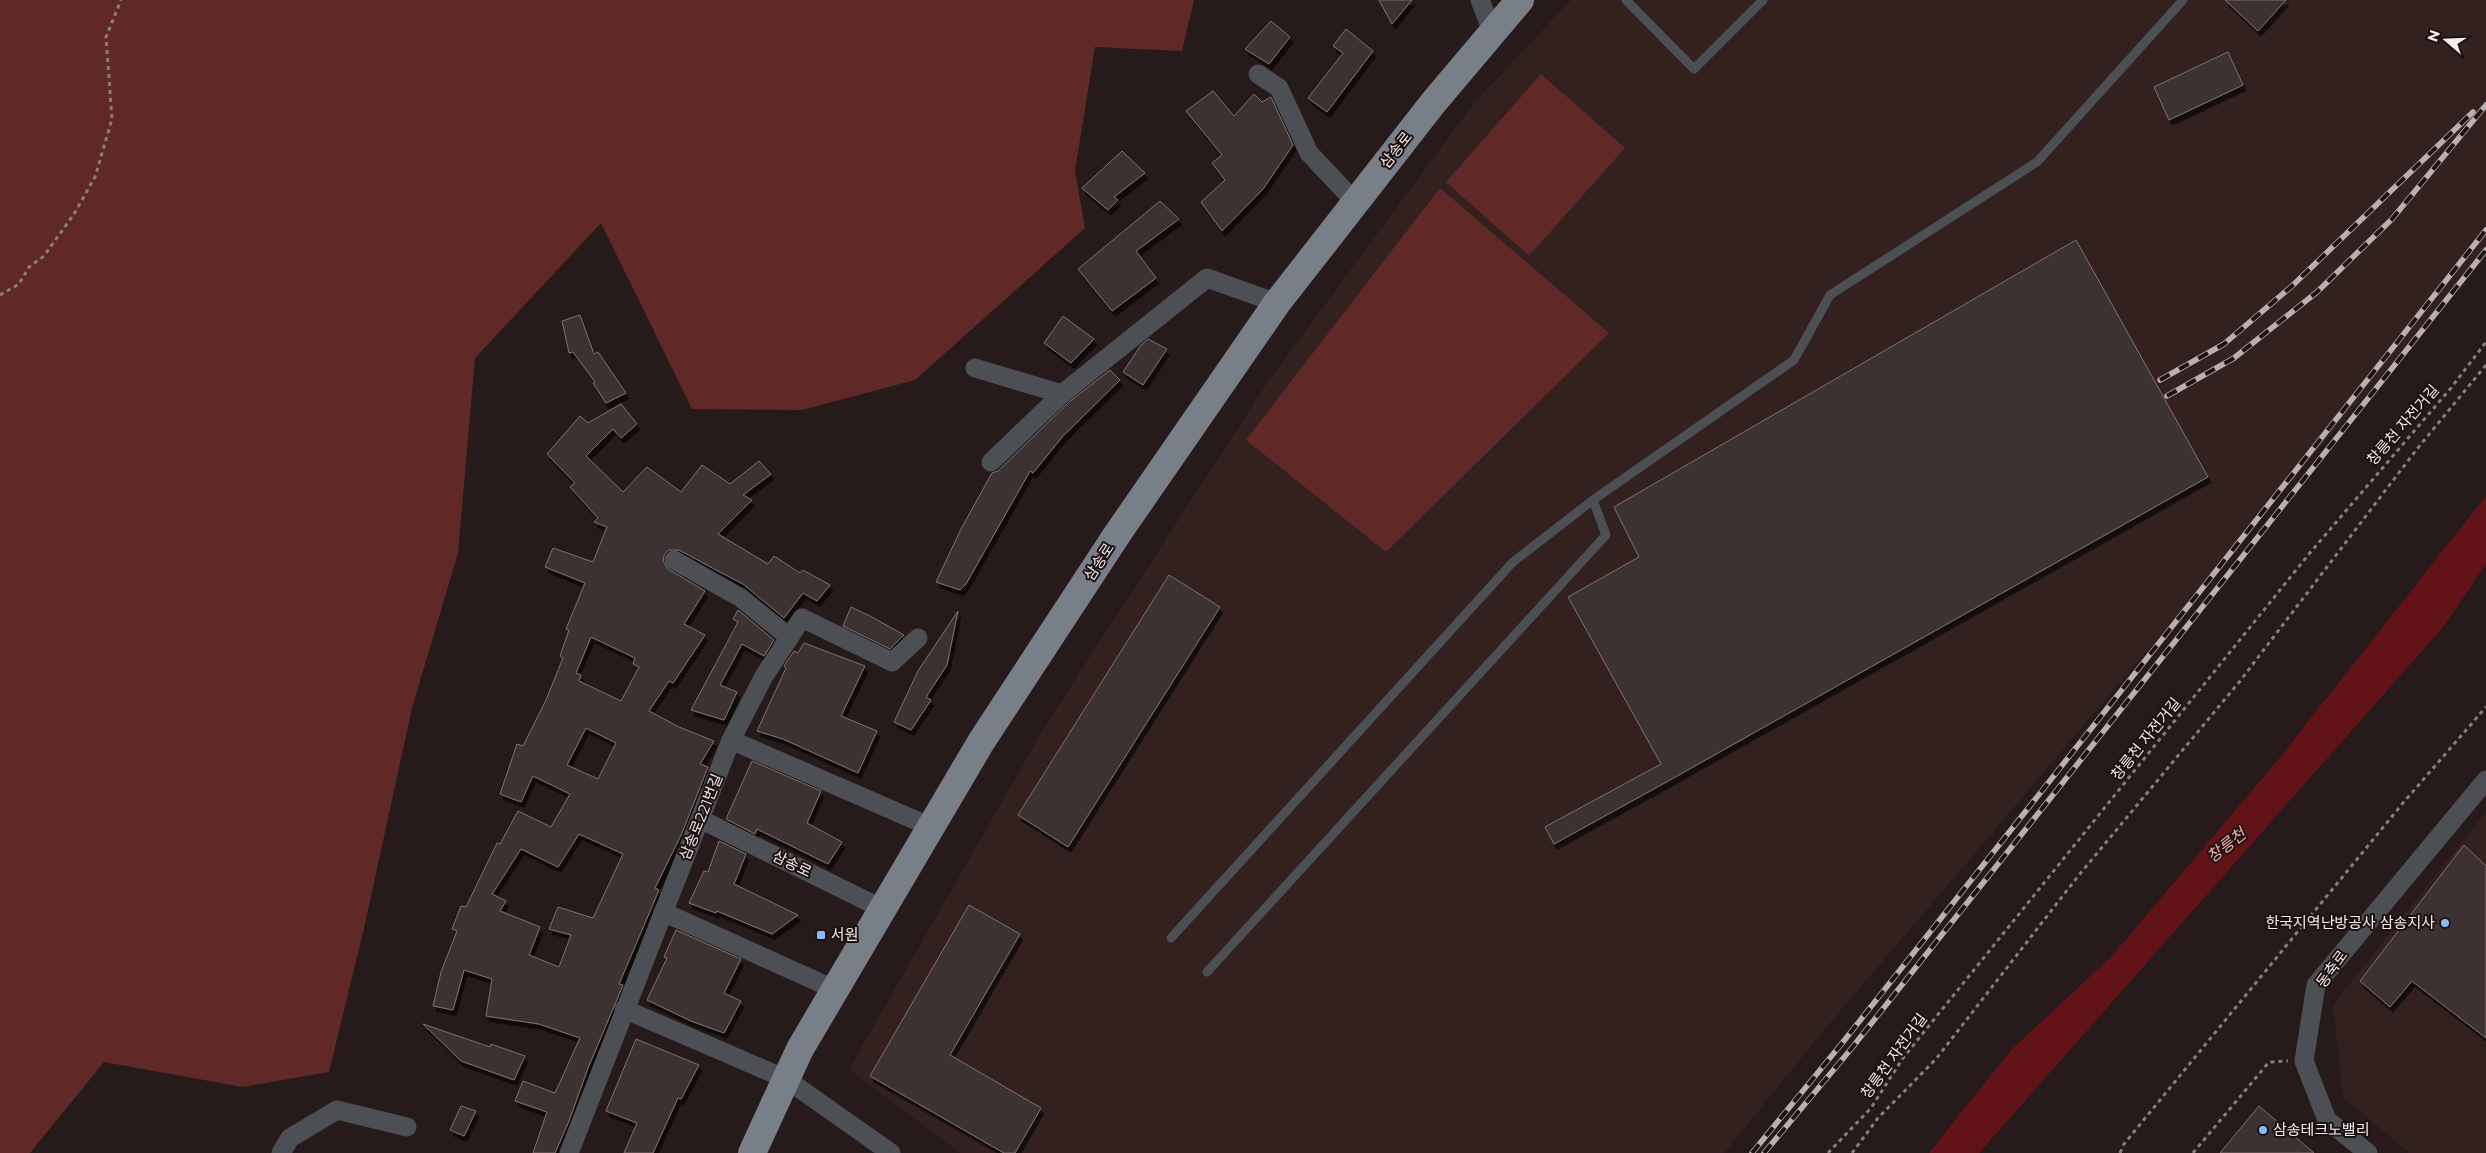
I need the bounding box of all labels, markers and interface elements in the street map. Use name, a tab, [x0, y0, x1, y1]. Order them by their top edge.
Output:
north arrow	[2421, 15, 2471, 65]
text: N	[2423, 27, 2444, 44]
street label: 삼송로	[1375, 128, 1416, 172]
street label: 창릉천 자전거길	[2362, 381, 2443, 469]
street label: 삼송로	[1079, 539, 1118, 584]
street label: 창릉천 자전거길	[2107, 694, 2185, 784]
street label: 삼송로221번길	[675, 771, 726, 863]
water label: 창릉천	[2203, 823, 2251, 866]
street label: 삼송로	[769, 846, 815, 881]
place label: 한국지역난방공사 삼송지사	[2265, 913, 2435, 932]
marker: 한국지역난방공사 삼송지사	[2439, 917, 2451, 929]
place label: 서원	[831, 925, 859, 944]
marker: 서원	[815, 929, 827, 941]
street label: 동축로	[2312, 946, 2351, 991]
street label: 창릉천 자전거길	[1856, 1009, 1931, 1102]
place label: 삼송테크노밸리	[2273, 1120, 2370, 1139]
marker: 삼송테크노밸리	[2257, 1124, 2269, 1136]

